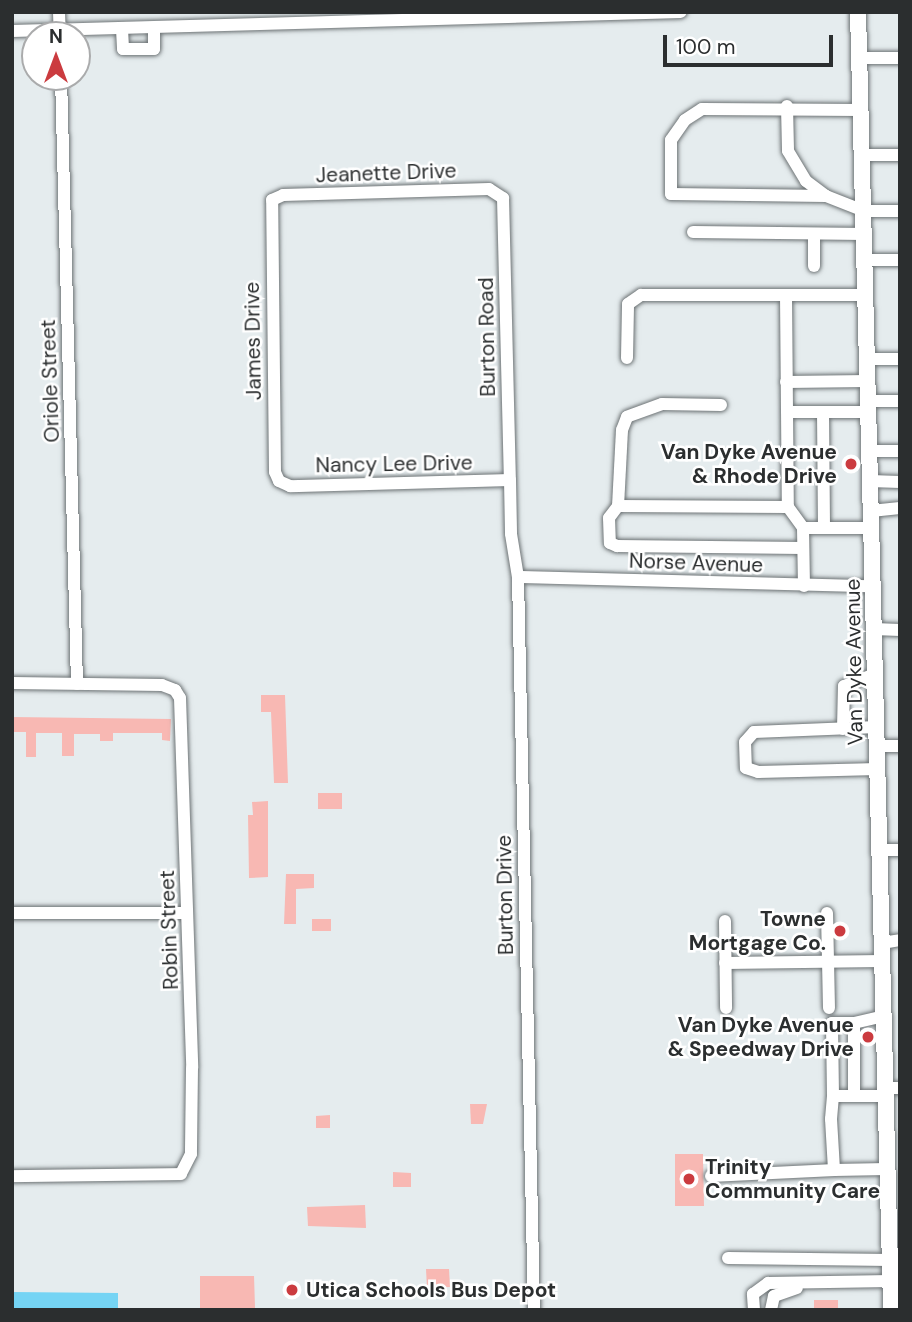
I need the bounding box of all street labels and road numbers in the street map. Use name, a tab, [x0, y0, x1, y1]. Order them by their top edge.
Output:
street label: Jeanette Drive	[315, 158, 457, 188]
street label: Burton Road	[473, 277, 501, 397]
street label: James Drive	[239, 282, 267, 400]
street label: Oriole Street	[35, 319, 65, 443]
street label: Nancy Lee Drive	[315, 450, 473, 478]
street label: Norse Avenue	[629, 548, 763, 578]
street label: Van Dyke Avenue	[840, 578, 868, 746]
street label: Burton Drive	[491, 835, 519, 955]
street label: Robin Street	[154, 870, 184, 990]

